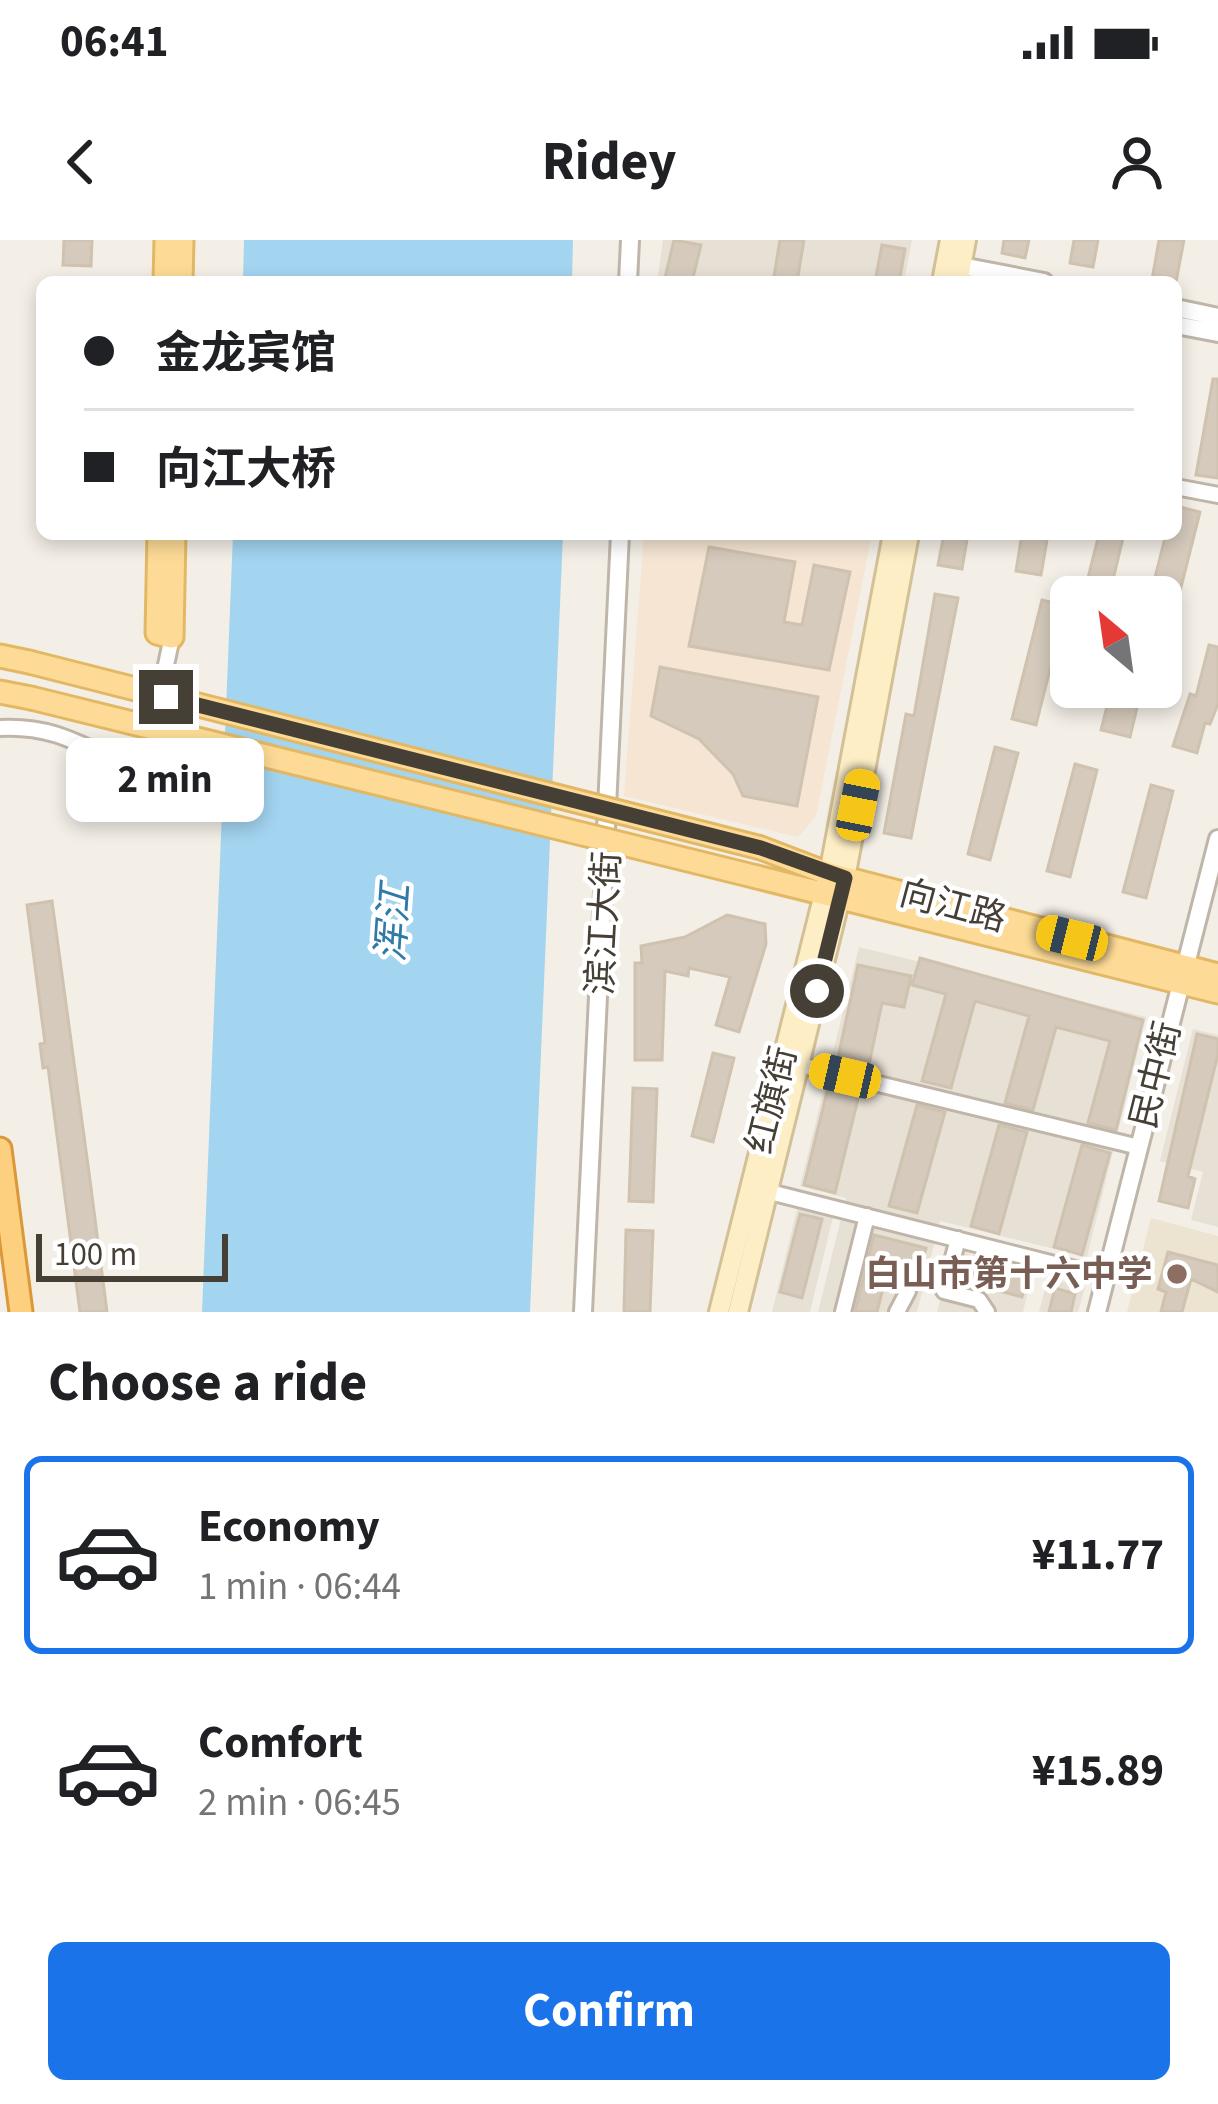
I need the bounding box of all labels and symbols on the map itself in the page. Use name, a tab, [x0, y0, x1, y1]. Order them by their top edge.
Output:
north arrow	[1050, 576, 1182, 708]
route end	[139, 670, 193, 724]
callout: 2 min	[67, 739, 265, 823]
car	[833, 766, 883, 844]
street label: 滨江大街	[575, 850, 633, 996]
street label: 向江路	[894, 867, 1012, 945]
water label: 浑江	[363, 878, 425, 964]
car	[1033, 912, 1111, 964]
route start	[790, 964, 844, 1018]
street label: 民中街	[1118, 1016, 1194, 1134]
street label: 红旗街	[734, 1041, 810, 1159]
car	[806, 1050, 884, 1102]
scale bar	[36, 1228, 228, 1281]
place label: 白山市第十六中学	[865, 1249, 1153, 1300]
marker: 白山市第十六中学	[1164, 1261, 1190, 1287]

